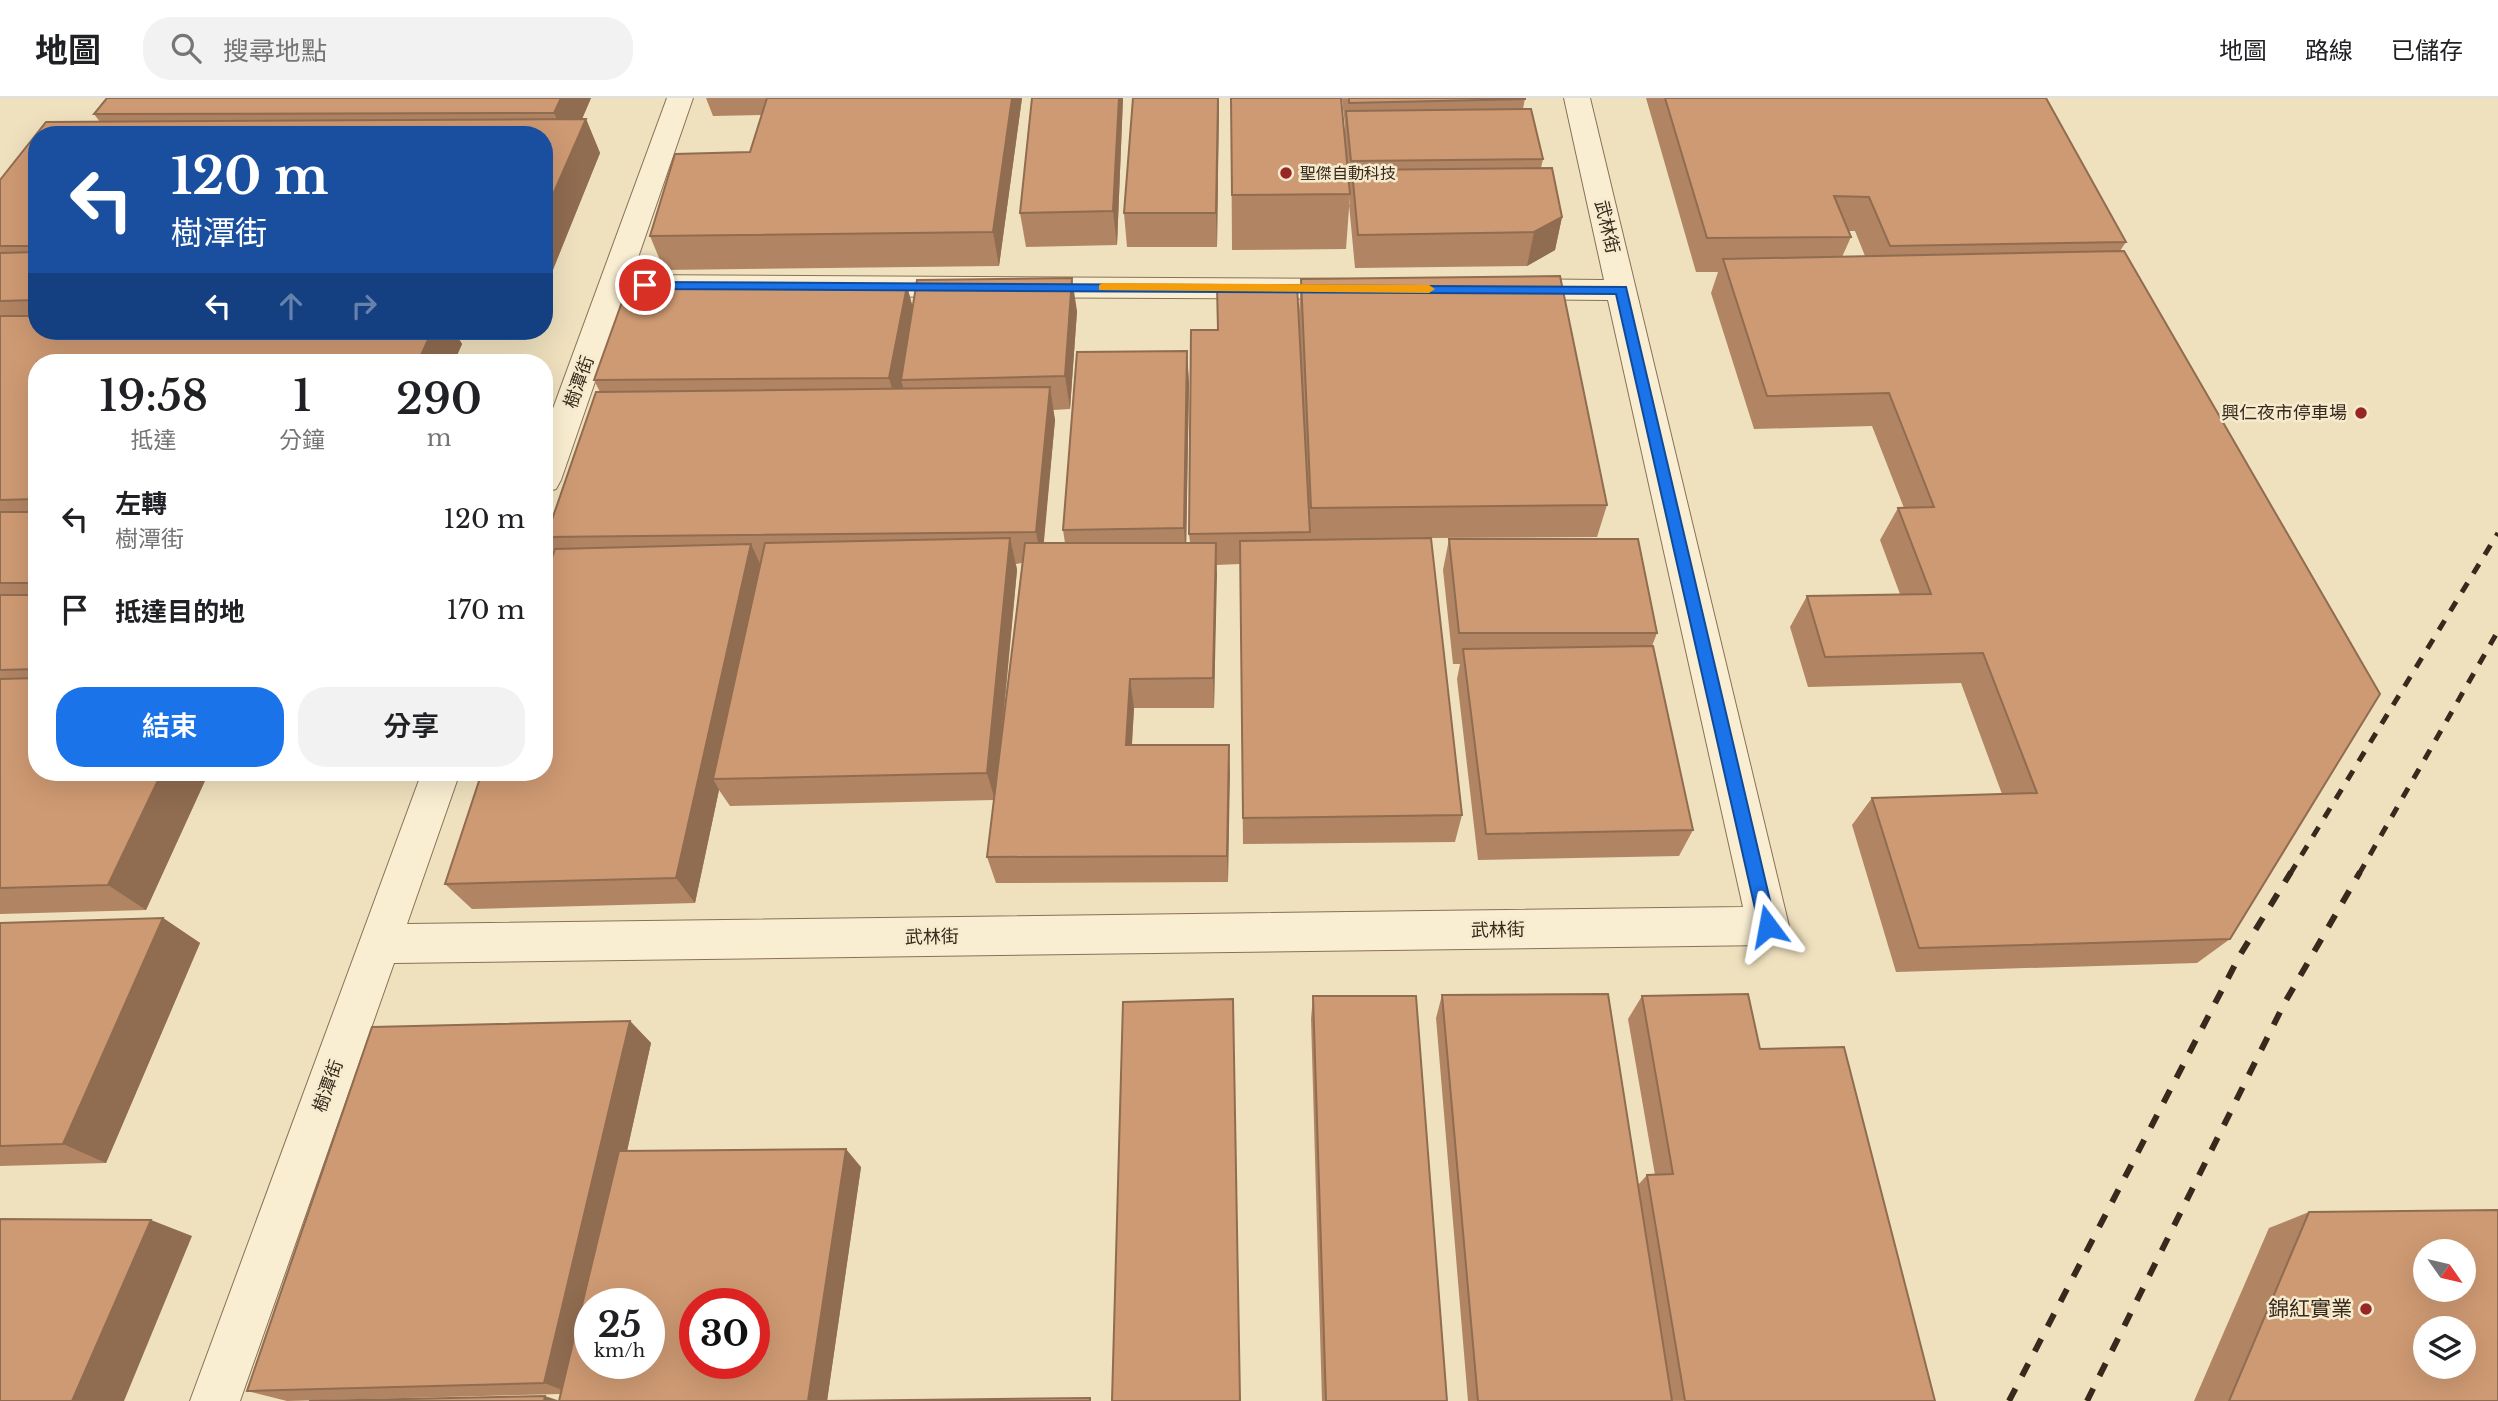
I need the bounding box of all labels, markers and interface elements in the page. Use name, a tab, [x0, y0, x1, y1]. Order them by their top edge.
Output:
search box	[143, 17, 633, 80]
icon: search	[167, 29, 205, 67]
text: 地圖	[35, 30, 101, 71]
text: 搜尋地點	[223, 35, 327, 67]
text: 地圖	[2219, 36, 2267, 65]
text: 路線	[2305, 36, 2353, 65]
text: 已儲存	[2391, 36, 2463, 65]
text: 120 m	[171, 146, 329, 207]
icon: left	[56, 154, 147, 245]
place label: 聖傑自動科技	[1300, 163, 1396, 183]
marker: 聖傑自動科技	[1278, 165, 1294, 181]
street label: 武林街	[1590, 198, 1624, 256]
text: 樹潭街	[171, 213, 267, 253]
pin	[615, 255, 675, 315]
icon: arrive	[626, 266, 664, 304]
icon: left	[199, 287, 237, 325]
icon: ahead	[272, 287, 310, 325]
icon: right	[345, 287, 383, 325]
street label: 樹潭街	[559, 353, 599, 411]
text: 19:58	[99, 370, 208, 422]
text: 1	[293, 370, 311, 422]
text: 290	[396, 373, 482, 425]
place label: 興仁夜市停車場	[2221, 402, 2347, 424]
marker: 興仁夜市停車場	[2353, 405, 2369, 421]
text: m	[427, 424, 451, 452]
text: 抵達	[131, 426, 177, 454]
text: 分鐘	[279, 426, 325, 454]
text: 左轉	[115, 488, 167, 520]
icon: left	[56, 500, 94, 538]
text: 120 m	[443, 503, 525, 535]
text: 樹潭街	[115, 525, 184, 553]
icon: arrive	[56, 591, 94, 629]
text: 170 m	[446, 594, 525, 626]
text: 抵達目的地	[115, 596, 245, 628]
button: 結束	[56, 687, 284, 767]
button: 分享	[298, 687, 525, 767]
position arrow	[1731, 889, 1805, 963]
street label: 武林街	[1471, 919, 1525, 941]
street label: 武林街	[905, 926, 959, 948]
street label: 樹潭街	[308, 1057, 348, 1115]
north arrow	[2413, 1239, 2476, 1302]
map controls	[2413, 1239, 2476, 1379]
speed limit sign: 30	[679, 1288, 770, 1379]
place label: 錦紅實業	[2268, 1296, 2352, 1322]
marker: 錦紅實業	[2358, 1301, 2374, 1317]
text: 25	[598, 1303, 641, 1346]
button: layers	[2413, 1316, 2476, 1379]
text: km/h	[594, 1340, 645, 1362]

